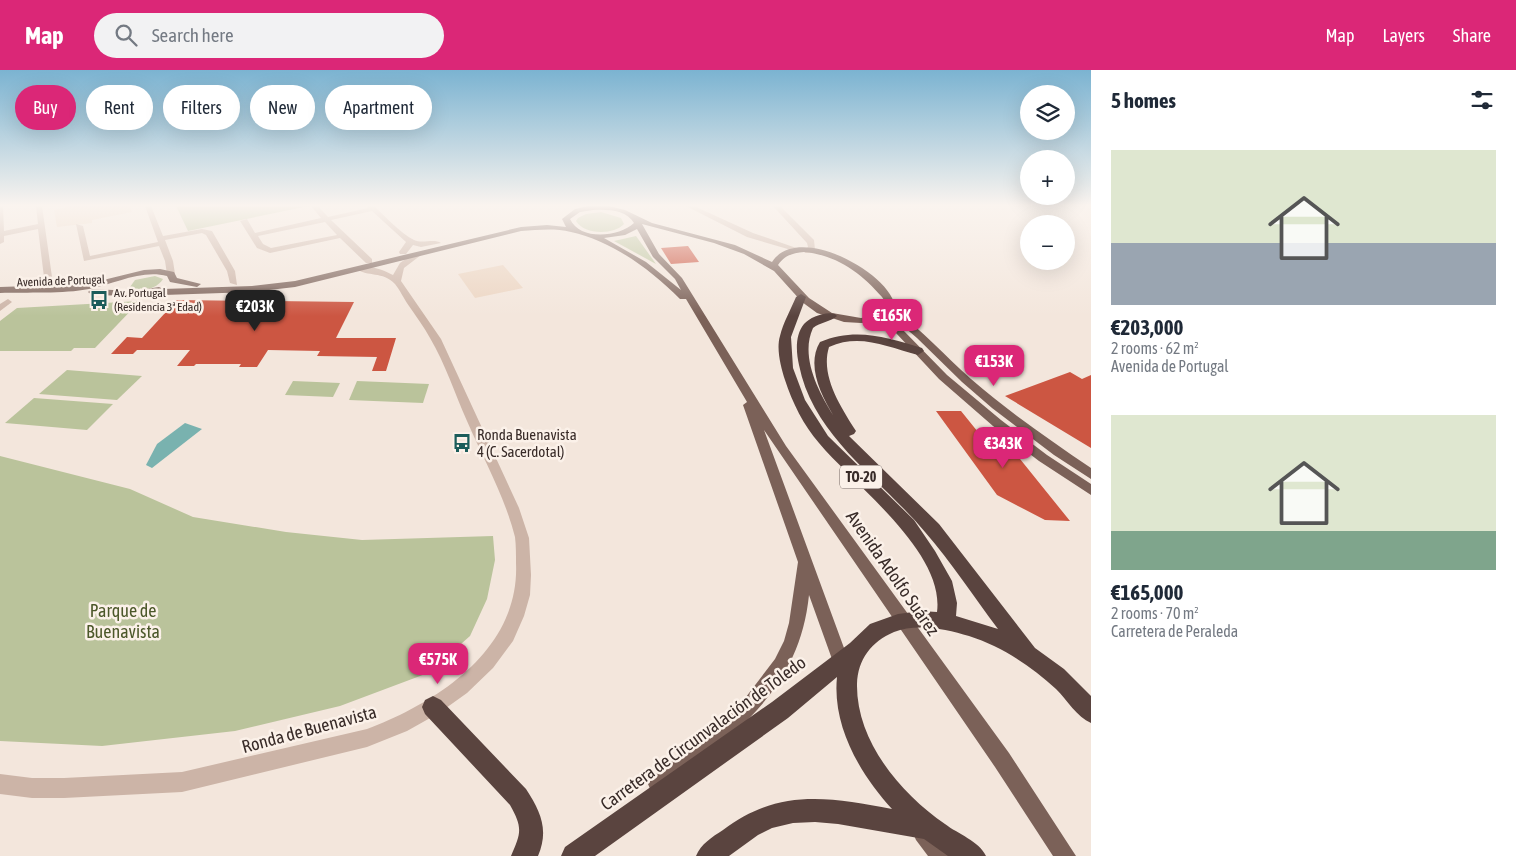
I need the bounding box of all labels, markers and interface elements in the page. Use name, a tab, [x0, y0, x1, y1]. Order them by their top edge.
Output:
search box	[94, 13, 444, 58]
icon: search	[112, 21, 140, 49]
text: Map	[25, 22, 64, 49]
text: Search here	[152, 24, 234, 46]
text: Map	[1325, 25, 1354, 46]
text: Layers	[1382, 25, 1425, 46]
text: Share	[1453, 25, 1491, 46]
chip: Buy	[15, 85, 76, 130]
chip: Rent	[86, 85, 153, 130]
chip: Filters	[163, 85, 240, 130]
chip: New	[250, 85, 315, 130]
chip: Apartment	[325, 85, 432, 130]
map controls	[1020, 85, 1075, 270]
button: layers	[1020, 85, 1075, 140]
icon: filters	[1468, 86, 1496, 114]
text: 5 homes	[1111, 88, 1176, 112]
button: +	[1020, 150, 1075, 205]
icon: home	[1259, 183, 1349, 273]
button: −	[1020, 215, 1075, 270]
street label: Avenida de Portugal	[17, 272, 106, 290]
place label: Av. Portugal (Residencia 3ª Edad)	[114, 286, 202, 314]
bus stop icon: Av. Portugal (Residencia 3ª Edad)	[88, 289, 110, 311]
pin: €203K	[220, 290, 290, 332]
text: €203K	[236, 297, 274, 315]
pin: €165K	[857, 298, 927, 341]
text: €165K	[873, 306, 911, 324]
text: €203,000	[1111, 315, 1183, 339]
text: 2 rooms · 62 m²	[1111, 339, 1199, 357]
pin: €153K	[959, 344, 1029, 387]
text: €153K	[975, 352, 1013, 370]
text: Avenida de Portugal	[1111, 357, 1229, 375]
place label: Ronda Buenavista 4 (C. Sacerdotal)	[477, 426, 577, 460]
pin: €343K	[968, 426, 1038, 469]
bus stop icon: Ronda Buenavista 4 (C. Sacerdotal)	[451, 432, 473, 454]
text: €343K	[984, 434, 1022, 452]
icon: home	[1259, 448, 1349, 538]
road number: TO-20	[840, 466, 882, 488]
street label: Avenida Adolfo Suárez	[842, 507, 944, 640]
text: €165,000	[1111, 580, 1183, 604]
park label: Parque de Buenavista	[86, 600, 160, 642]
text: 2 rooms · 70 m²	[1111, 604, 1199, 622]
text: Carretera de Peraleda	[1111, 622, 1238, 640]
pin: €575K	[403, 642, 473, 685]
text: €575K	[419, 650, 457, 668]
street label: Carretera de Circunvalación de Toledo	[596, 652, 810, 814]
street label: Ronda de Buenavista	[239, 701, 379, 757]

